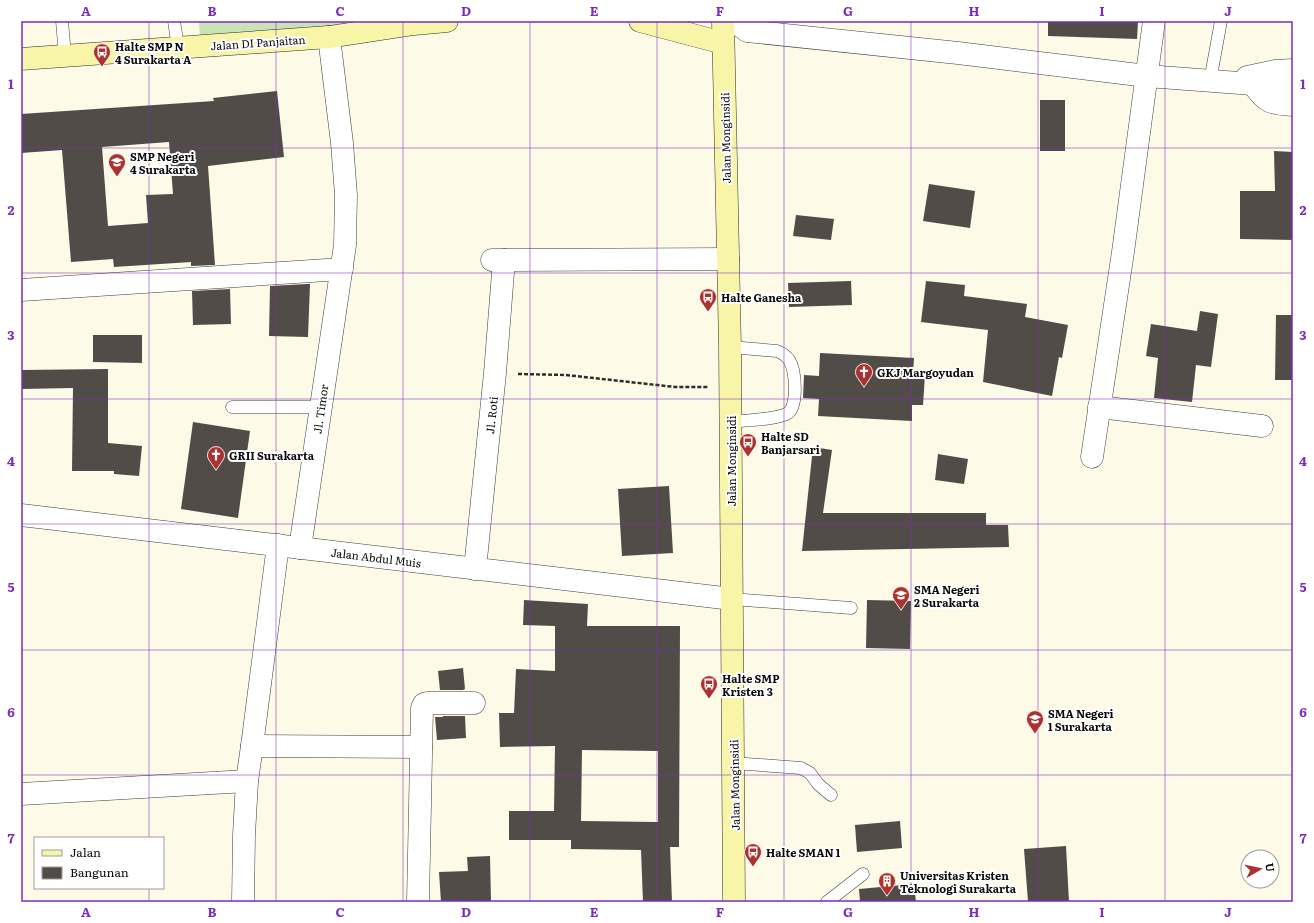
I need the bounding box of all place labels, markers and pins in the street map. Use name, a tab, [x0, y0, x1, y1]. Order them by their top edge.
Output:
place label: Halte SMP N 4 Surakarta A	[115, 38, 192, 67]
bus stop icon: Halte SMP N 4 Surakarta A	[92, 42, 112, 67]
place label: SMP Negeri 4 Surakarta	[130, 148, 197, 177]
school or university icon: SMP Negeri 4 Surakarta	[107, 152, 127, 177]
bus stop icon: Halte Ganesha	[698, 287, 718, 312]
place label: Halte Ganesha	[721, 289, 802, 305]
church icon: GKJ Margoyudan	[854, 362, 874, 387]
place label: GKJ Margoyudan	[877, 364, 974, 380]
place label: Halte SD Banjarsari	[761, 428, 820, 457]
bus stop icon: Halte SD Banjarsari	[738, 432, 758, 457]
church icon: GRII Surakarta	[206, 445, 226, 470]
place label: GRII Surakarta	[229, 447, 315, 463]
place label: SMA Negeri 2 Surakarta	[914, 581, 980, 610]
school or university icon: SMA Negeri 2 Surakarta	[891, 585, 911, 610]
place label: Halte SMP Kristen 3	[722, 670, 779, 699]
bus stop icon: Halte SMP Kristen 3	[699, 674, 719, 699]
place label: SMA Negeri 1 Surakarta	[1048, 705, 1114, 734]
school or university icon: SMA Negeri 1 Surakarta	[1025, 709, 1045, 734]
bus stop icon: Halte SMAN 1	[743, 842, 763, 867]
place label: Halte SMAN 1	[766, 844, 841, 860]
place label: Universitas Kristen Teknologi Surakarta	[900, 867, 1017, 896]
building icon: Universitas Kristen Teknologi Surakarta	[877, 871, 897, 896]

